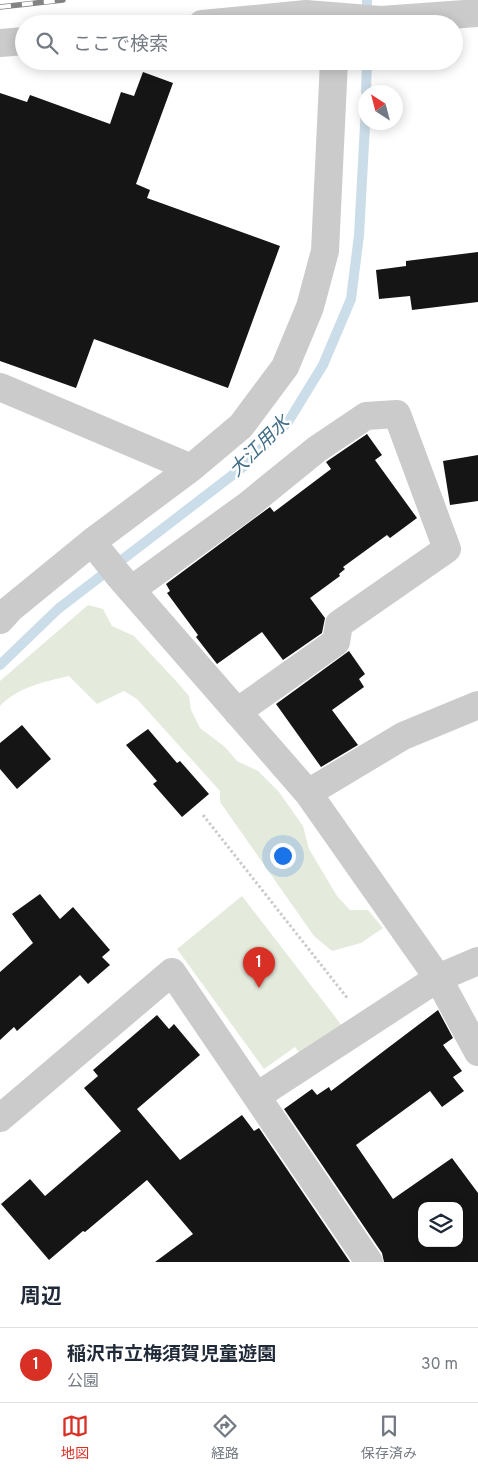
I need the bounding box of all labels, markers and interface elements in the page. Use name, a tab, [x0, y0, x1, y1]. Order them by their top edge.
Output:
search box	[15, 15, 463, 70]
icon: search	[33, 29, 61, 57]
text: ここで検索	[73, 33, 168, 57]
north arrow	[358, 85, 403, 130]
water label: 大江用水	[225, 410, 297, 482]
your location	[270, 843, 296, 869]
pin: 1	[243, 947, 275, 988]
map controls	[418, 1202, 463, 1247]
button: layers	[418, 1202, 463, 1247]
text: 周辺	[20, 1284, 62, 1311]
text: 稲沢市立梅須賀児童遊園	[67, 1343, 276, 1367]
text: 1	[33, 1355, 39, 1375]
text: 30 m	[421, 1355, 458, 1375]
text: 公園	[67, 1372, 99, 1392]
tab: 地図	[61, 1412, 89, 1463]
tab: 経路	[211, 1412, 239, 1463]
tab: 保存済み	[361, 1412, 417, 1463]

